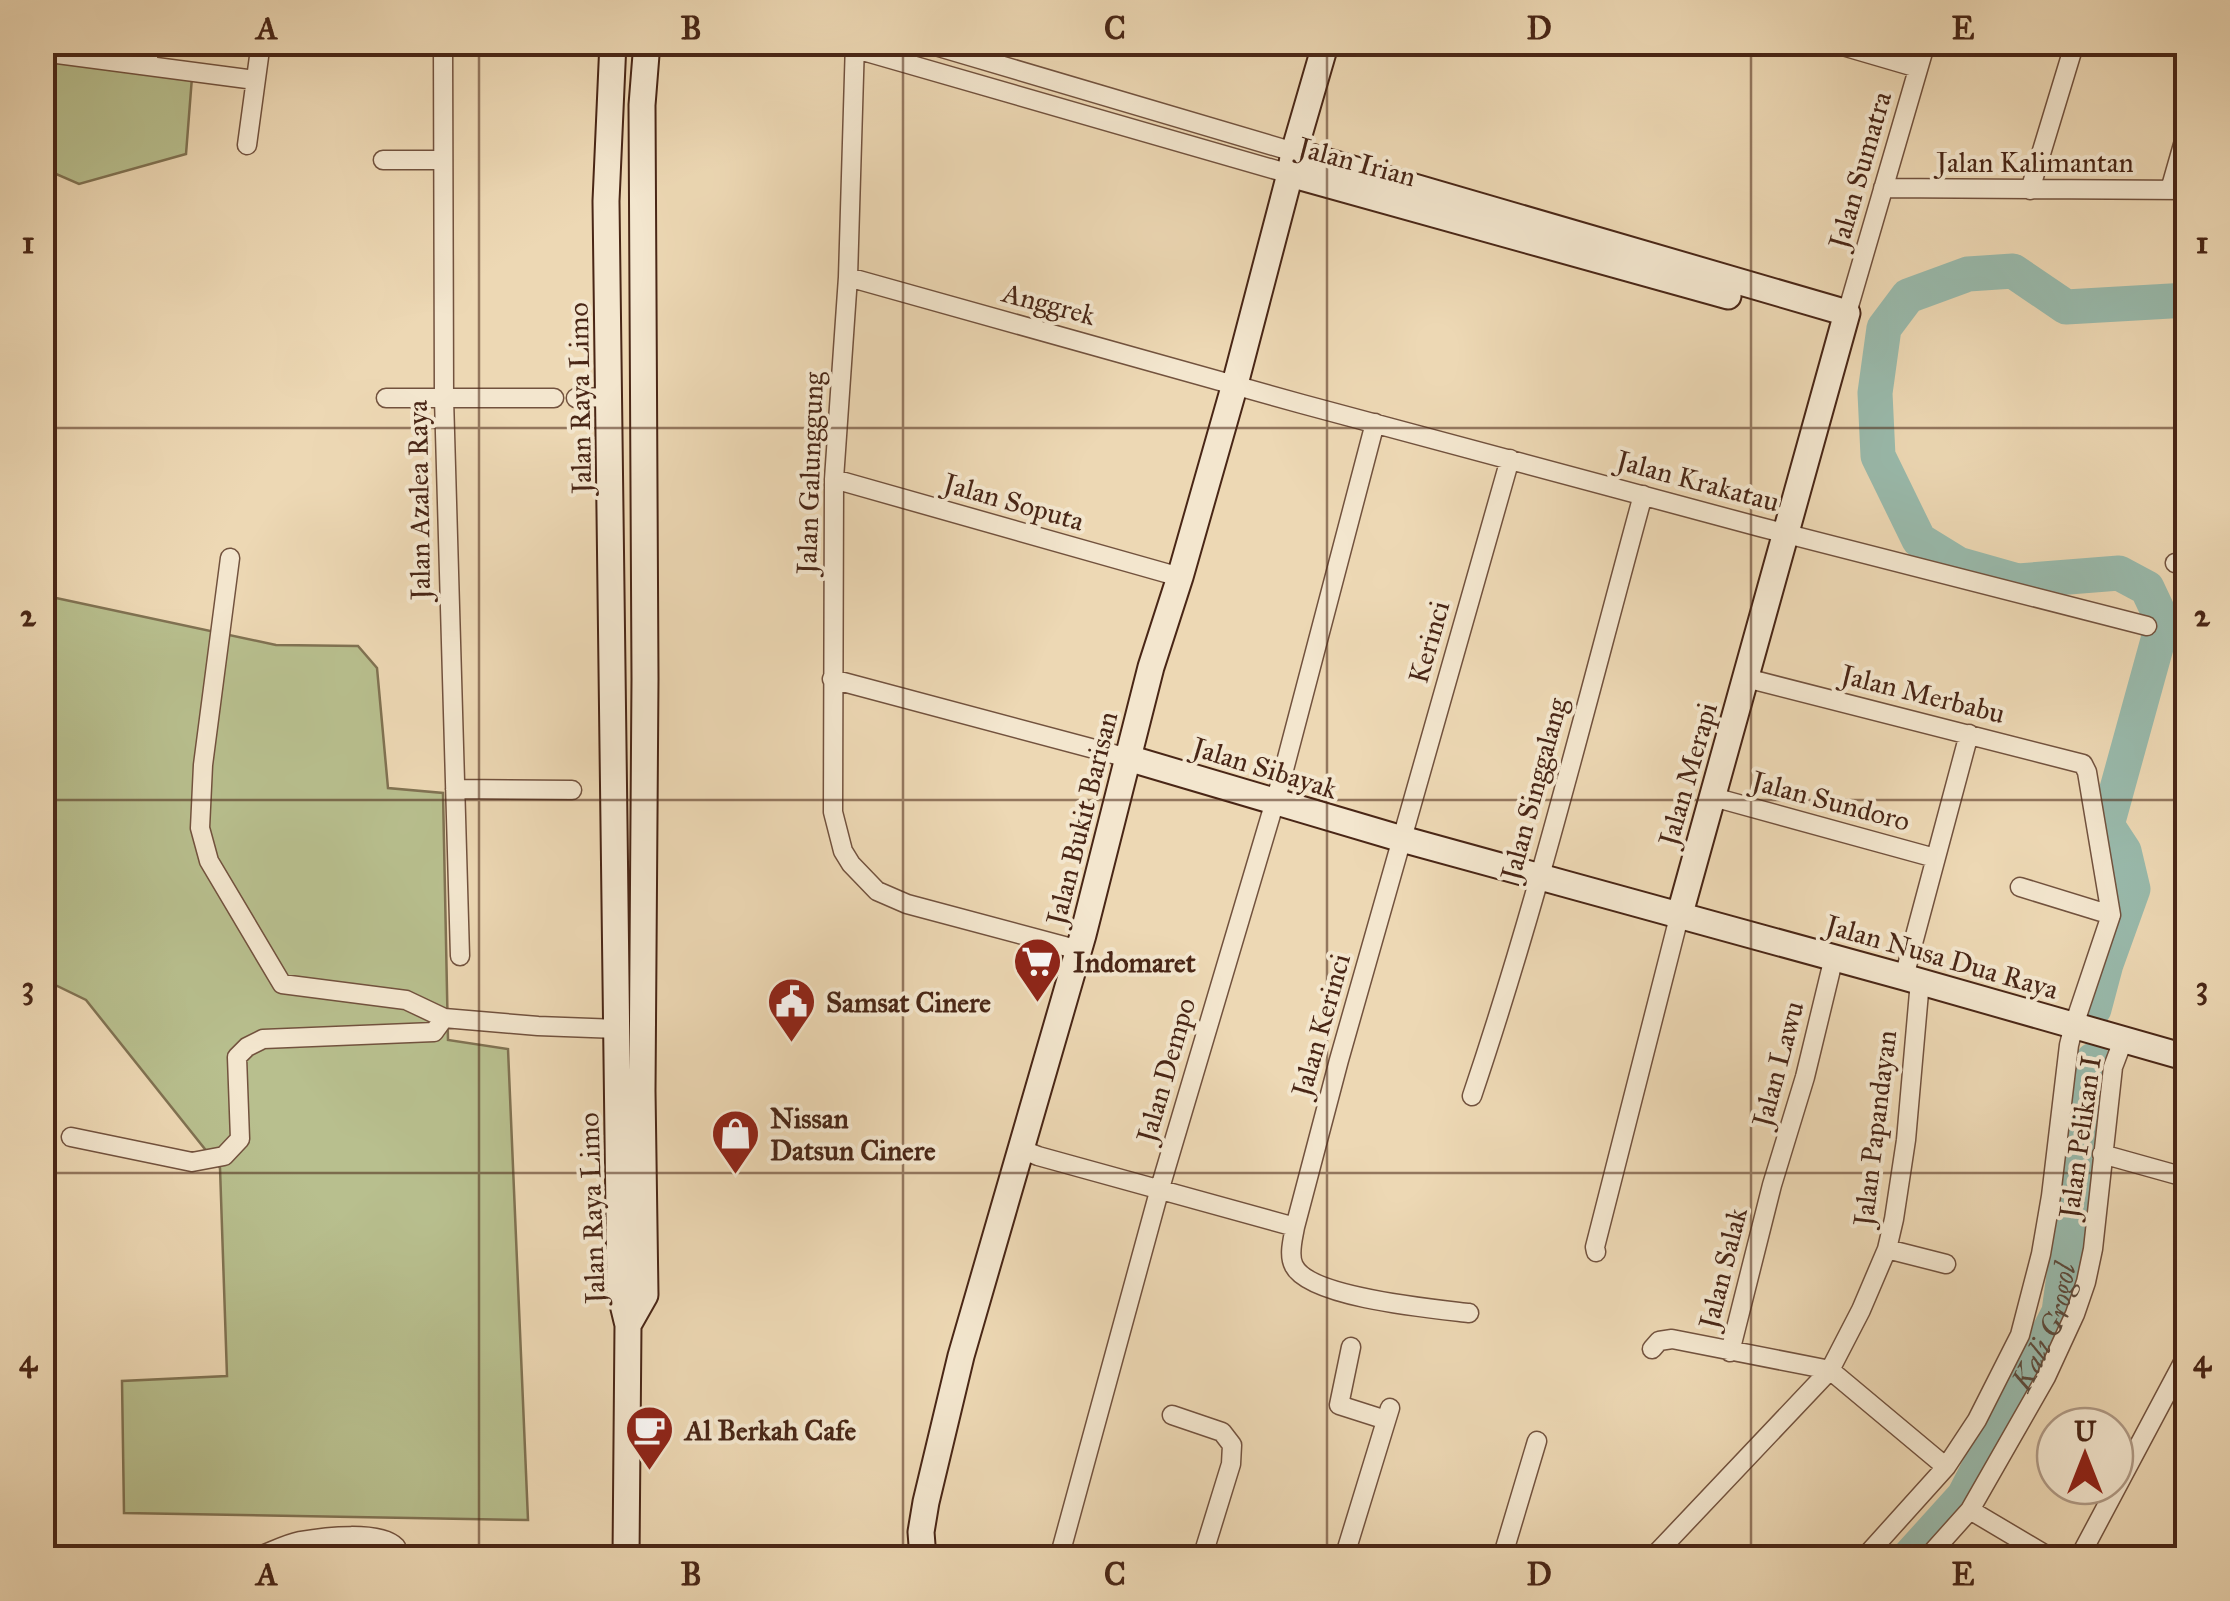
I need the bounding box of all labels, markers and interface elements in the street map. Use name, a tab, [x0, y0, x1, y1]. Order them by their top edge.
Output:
text: A	[254, 9, 278, 48]
text: B	[680, 9, 702, 48]
text: C	[1104, 9, 1126, 48]
text: D	[1526, 9, 1552, 48]
text: E	[1952, 9, 1975, 48]
street label: Jalan Sumatra	[1820, 87, 1899, 255]
street label: Jalan Irian	[1292, 129, 1420, 194]
street label: Jalan Kalimantan	[1933, 145, 2134, 180]
text: 1	[22, 223, 35, 262]
text: 1	[2196, 223, 2209, 262]
street label: Anggrek	[998, 275, 1099, 333]
street label: Jalan Raya Limo	[561, 302, 599, 497]
street label: Jalan Galunggung	[789, 370, 831, 578]
street label: Jalan Azalea Raya	[400, 400, 438, 603]
street label: Jalan Krakatau	[1610, 442, 1783, 520]
street label: Jalan Soputa	[937, 464, 1088, 539]
text: 2	[20, 596, 37, 635]
street label: Kerinci	[1401, 596, 1457, 687]
text: 2	[2194, 596, 2211, 635]
street label: Jalan Merbabu	[1835, 656, 2009, 731]
street label: Jalan Singgalang	[1492, 693, 1575, 887]
street label: Jalan Merapi	[1650, 698, 1725, 853]
street label: Jalan Bukit Barisan	[1038, 708, 1125, 931]
street label: Jalan Sibayak	[1185, 729, 1342, 807]
street label: Jalan Sundoro	[1745, 762, 1914, 839]
street label: Jalan Nusa Dua Raya	[1819, 906, 2062, 1007]
supermarket icon: Indomaret	[1012, 936, 1064, 1004]
place label: Indomaret	[1073, 945, 1196, 980]
street label: Jalan Kerinci	[1283, 949, 1358, 1103]
text: 3	[22, 968, 34, 1007]
text: 3	[2196, 968, 2208, 1007]
public building icon: Samsat Cinere	[765, 976, 817, 1044]
place label: Samsat Cinere	[826, 985, 991, 1020]
street label: Jalan Dempo	[1128, 994, 1203, 1149]
street label: Jalan Lawu	[1744, 997, 1812, 1134]
street label: Jalan Papandayan	[1845, 1028, 1904, 1231]
street label: Jalan Pelikan I	[2051, 1054, 2109, 1223]
place label: Nissan Datsun Cinere	[770, 1101, 936, 1168]
shop icon: Nissan Datsun Cinere	[709, 1108, 761, 1176]
street label: Jalan Raya Limo	[571, 1112, 613, 1307]
street label: Jalan Salak	[1690, 1204, 1755, 1335]
water label: Kali Grogol	[2002, 1258, 2084, 1399]
text: 4	[19, 1341, 38, 1380]
text: 4	[2193, 1341, 2212, 1380]
cafe icon: Al Berkah Cafe	[624, 1404, 676, 1472]
north arrow	[2035, 1406, 2135, 1506]
place label: Al Berkah Cafe	[683, 1413, 856, 1448]
text: U	[2074, 1414, 2097, 1449]
text: A	[254, 1555, 278, 1594]
text: B	[680, 1555, 702, 1594]
text: C	[1104, 1555, 1126, 1594]
text: D	[1526, 1555, 1552, 1594]
text: E	[1952, 1555, 1975, 1594]

